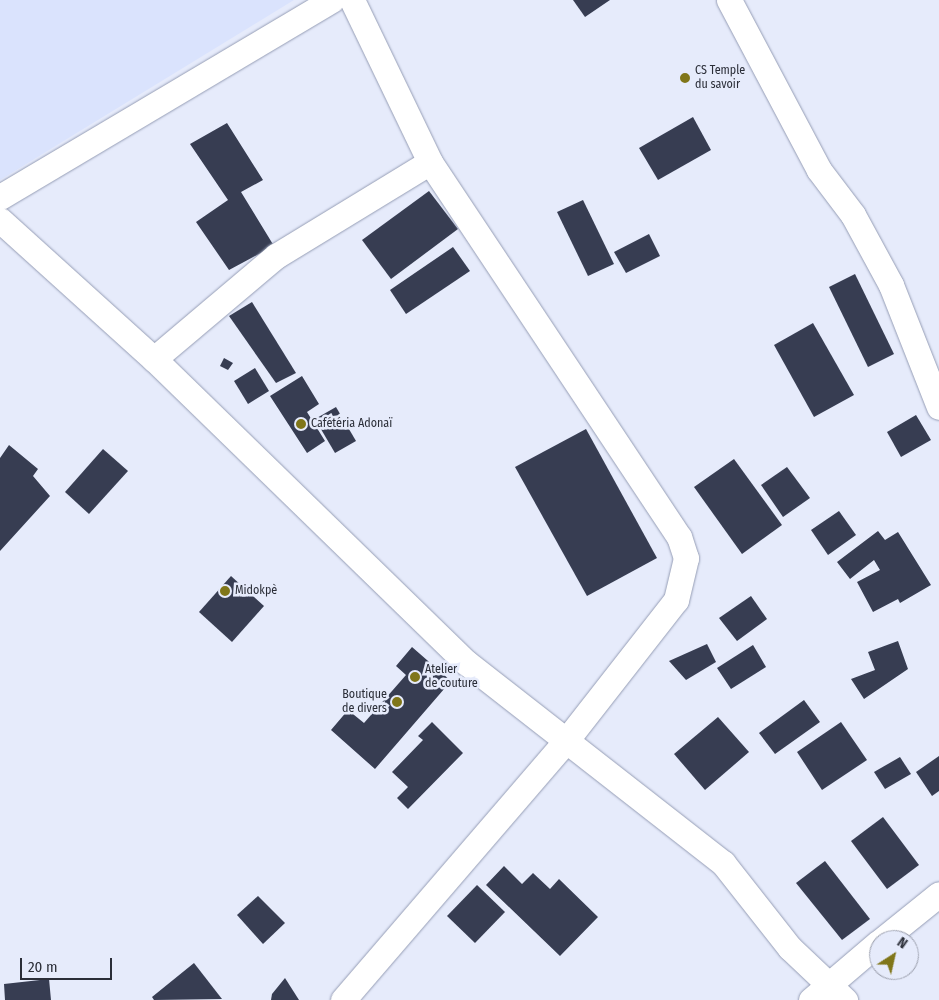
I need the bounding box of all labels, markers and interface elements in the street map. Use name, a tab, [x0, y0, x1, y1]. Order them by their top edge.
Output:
place label: CS Temple du savoir	[695, 64, 745, 92]
marker: CS Temple du savoir	[679, 72, 691, 84]
place label: Cafétéria Adonaï	[311, 417, 392, 431]
marker: Cafétéria Adonaï	[295, 418, 307, 430]
place label: Midokpè	[235, 584, 277, 598]
marker: Midokpè	[219, 585, 231, 597]
place label: Atelier de couture	[425, 663, 478, 691]
marker: Atelier de couture	[409, 671, 421, 683]
place label: Boutique de divers	[342, 688, 387, 716]
marker: Boutique de divers	[391, 696, 403, 708]
north arrow	[869, 930, 919, 980]
text: N	[894, 934, 911, 952]
scale bar	[22, 948, 115, 980]
text: 20 m	[28, 958, 58, 976]

